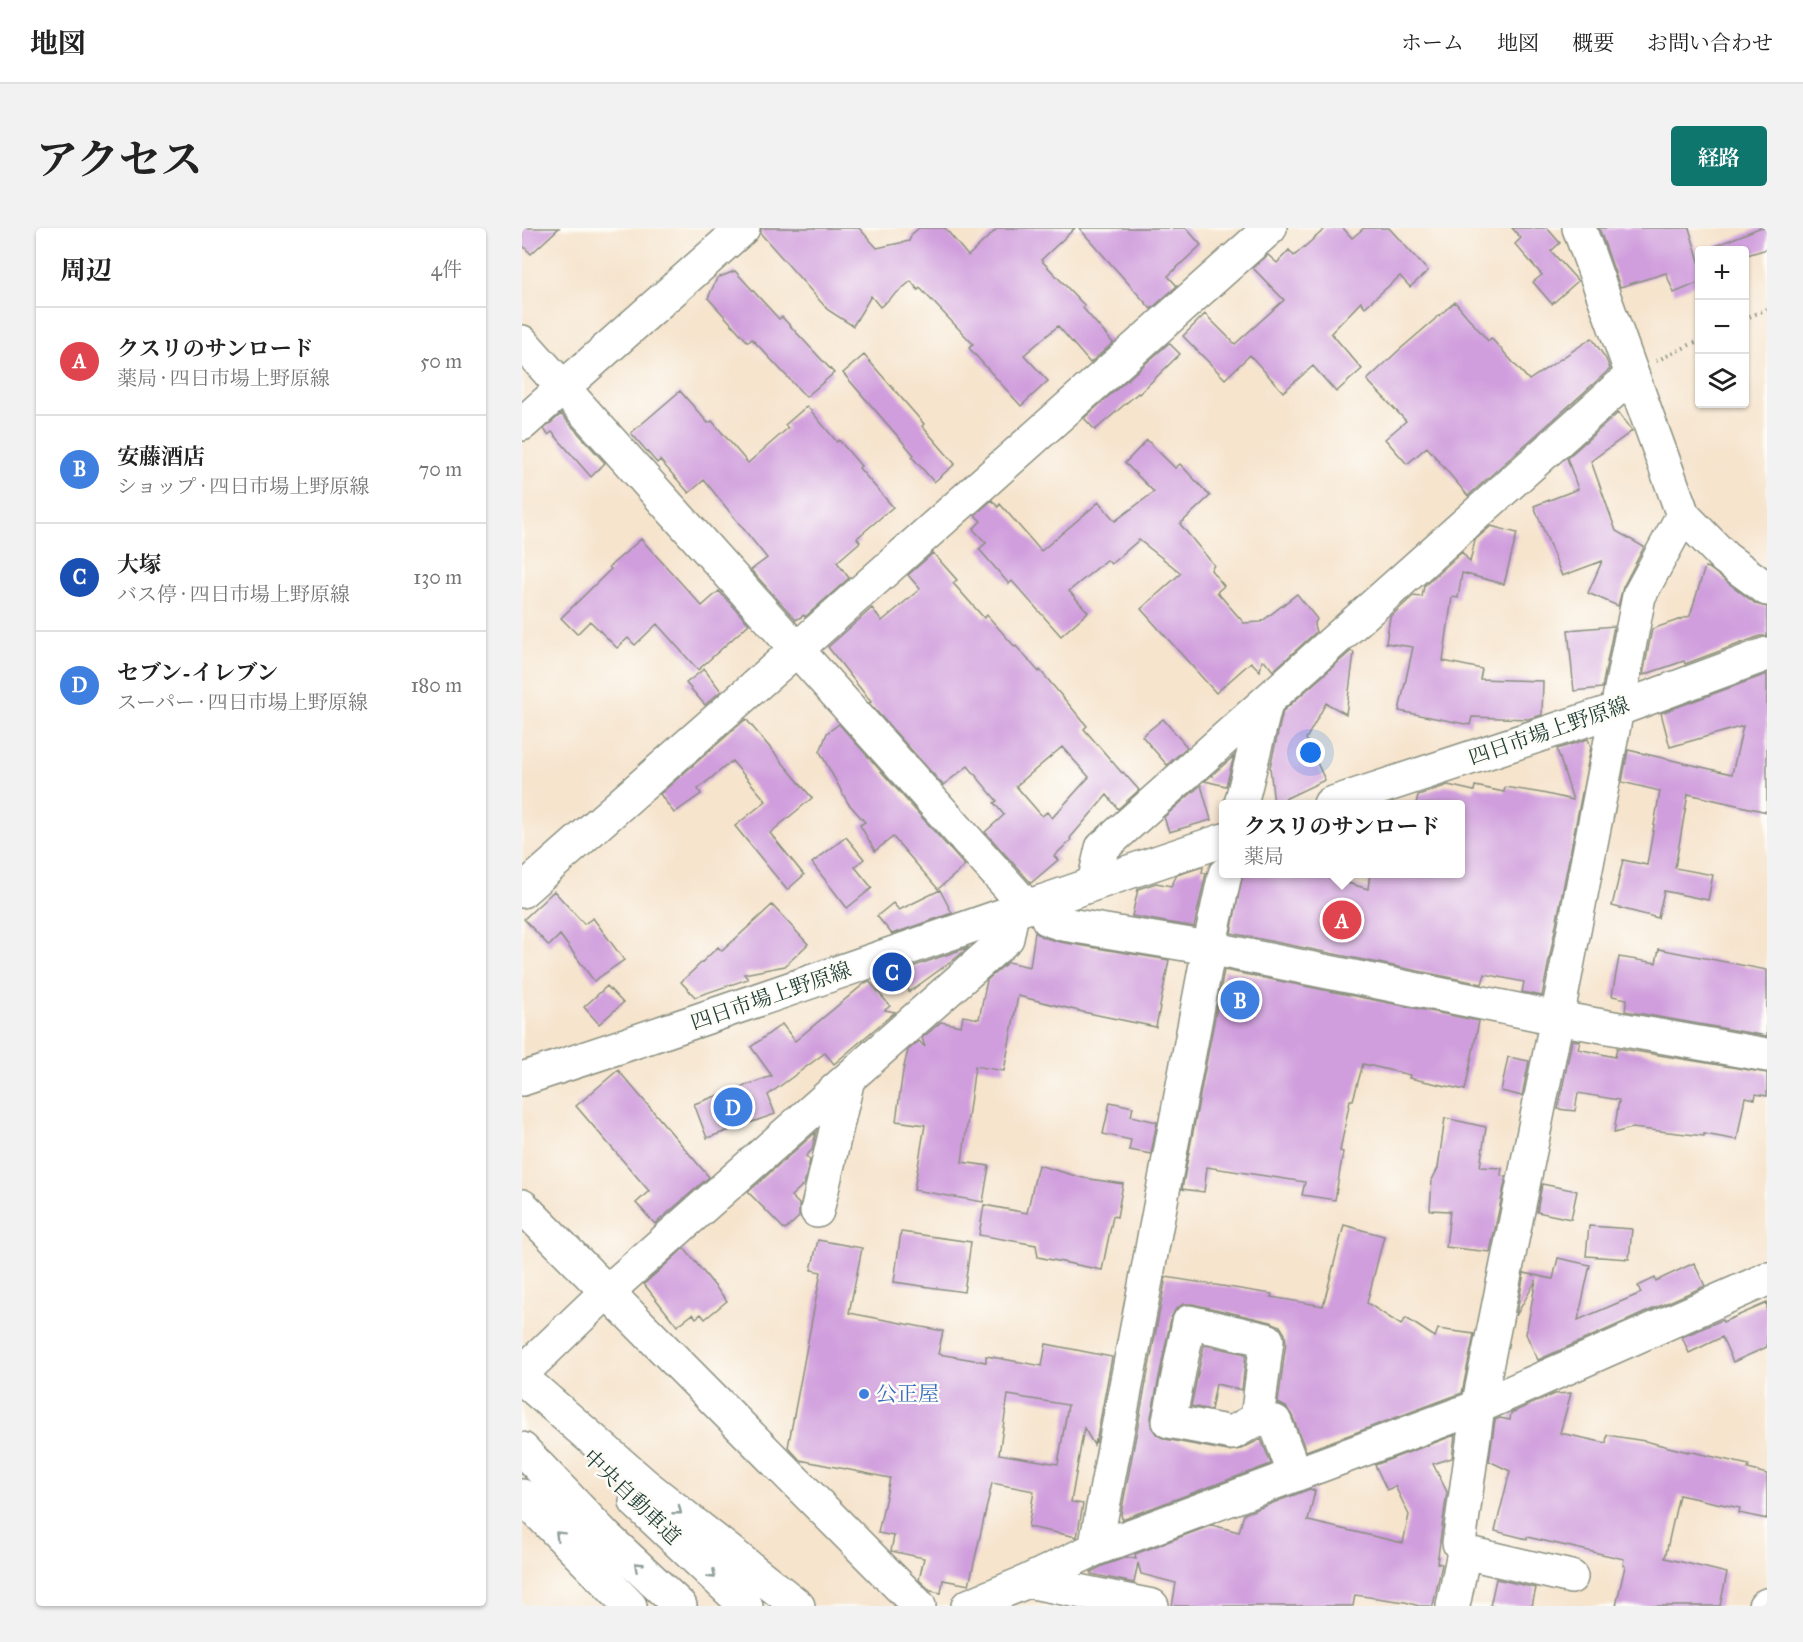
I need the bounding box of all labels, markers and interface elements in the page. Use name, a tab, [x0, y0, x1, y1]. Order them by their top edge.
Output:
text: 地図	[30, 26, 86, 61]
text: ホーム	[1401, 30, 1464, 56]
text: 地図	[1497, 30, 1539, 56]
text: 概要	[1572, 30, 1614, 56]
text: お問い合わせ	[1647, 30, 1773, 56]
button: 経路	[1671, 126, 1767, 186]
text: アクセス	[36, 134, 203, 186]
map controls	[1695, 246, 1749, 408]
button: +	[1695, 246, 1749, 300]
text: 周辺	[60, 254, 112, 286]
text: 4件	[431, 257, 462, 281]
button: −	[1695, 300, 1749, 354]
text: クスリのサンロード	[117, 335, 314, 362]
text: A	[73, 349, 86, 373]
text: 50 m	[420, 349, 462, 373]
button: layers	[1695, 354, 1749, 408]
text: 薬局 · 四日市場上野原線	[117, 366, 330, 390]
text: 安藤酒店	[117, 443, 205, 470]
text: B	[73, 457, 86, 481]
text: 70 m	[419, 457, 462, 481]
text: ショップ · 四日市場上野原線	[117, 474, 370, 498]
text: 大塚	[117, 551, 161, 578]
text: C	[73, 565, 86, 589]
text: 130 m	[413, 565, 462, 589]
text: バス停 · 四日市場上野原線	[117, 582, 350, 606]
text: セブン-イレブン	[117, 659, 278, 686]
text: D	[72, 673, 87, 697]
text: 180 m	[411, 673, 462, 697]
text: スーパー · 四日市場上野原線	[117, 690, 368, 714]
street label: 四日市場上野原線	[1465, 691, 1633, 771]
your location	[1296, 738, 1325, 767]
popup	[1219, 800, 1465, 878]
text: クスリのサンロード	[1244, 813, 1440, 840]
text: 薬局	[1244, 844, 1284, 868]
pin: A	[1322, 898, 1362, 942]
pin: C	[872, 950, 911, 994]
street label: 四日市場上野原線	[687, 956, 855, 1036]
pin: B	[1220, 978, 1260, 1022]
pin: D	[714, 1084, 752, 1130]
place label: 公正屋	[876, 1381, 939, 1407]
marker: 公正屋	[857, 1387, 871, 1401]
street label: 中央自動車道	[578, 1444, 686, 1550]
one-way arrow	[672, 1504, 683, 1515]
one-way arrow	[555, 1531, 566, 1541]
one-way arrow	[634, 1562, 644, 1573]
one-way arrow	[705, 1567, 716, 1578]

